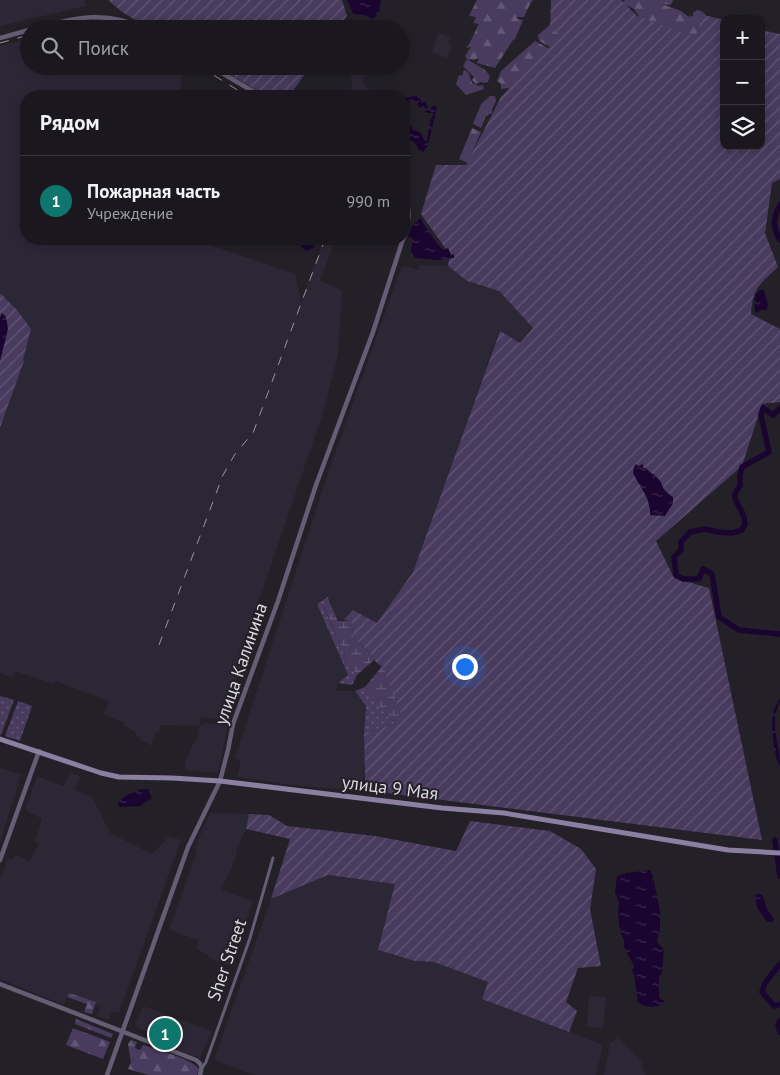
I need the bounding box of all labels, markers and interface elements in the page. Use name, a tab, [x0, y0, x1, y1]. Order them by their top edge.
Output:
map controls	[720, 15, 765, 150]
button: +	[720, 15, 765, 60]
search box	[20, 20, 410, 75]
icon: search	[38, 34, 66, 62]
text: Поиск	[78, 36, 129, 60]
button: −	[720, 60, 765, 105]
button: layers	[720, 105, 765, 150]
text: Рядом	[40, 109, 99, 136]
text: Пожарная часть	[87, 179, 220, 203]
text: 1	[51, 191, 61, 211]
text: 990 m	[347, 191, 390, 211]
text: Учреждение	[87, 203, 173, 223]
street label: улица Калинина	[209, 600, 272, 728]
your location	[452, 654, 478, 680]
street label: улица 9 Мая	[341, 770, 440, 805]
street label: Sher Street	[202, 916, 251, 1004]
pin: 1	[149, 1015, 181, 1053]

